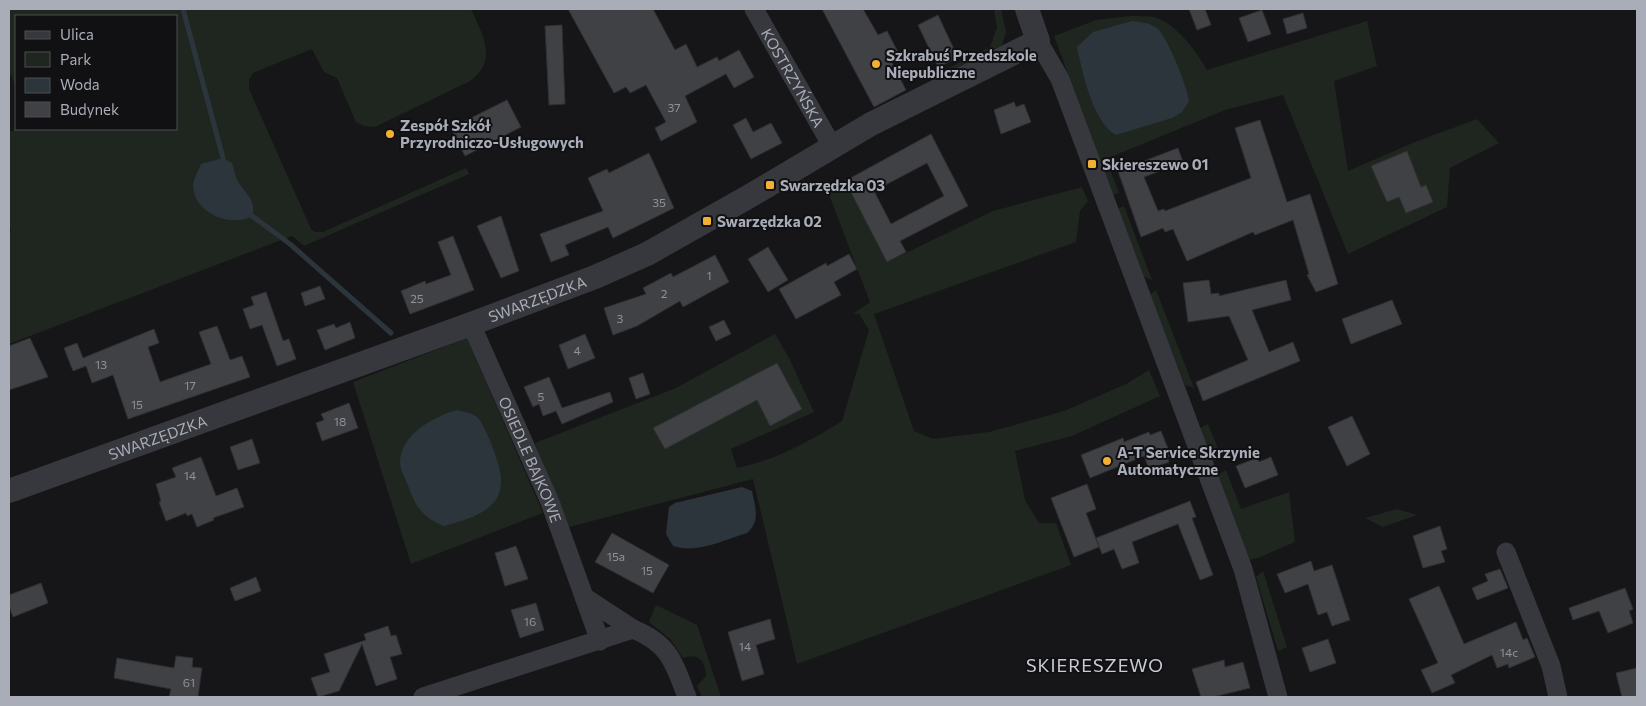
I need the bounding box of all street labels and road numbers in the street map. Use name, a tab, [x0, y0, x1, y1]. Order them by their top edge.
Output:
street label: KOSTRZYŃSKA	[758, 25, 828, 130]
street label: SWARZĘDZKA	[486, 272, 589, 326]
street label: OSIEDLE BAJKOWE	[495, 394, 566, 525]
street label: SWARZĘDZKA	[106, 411, 209, 463]

